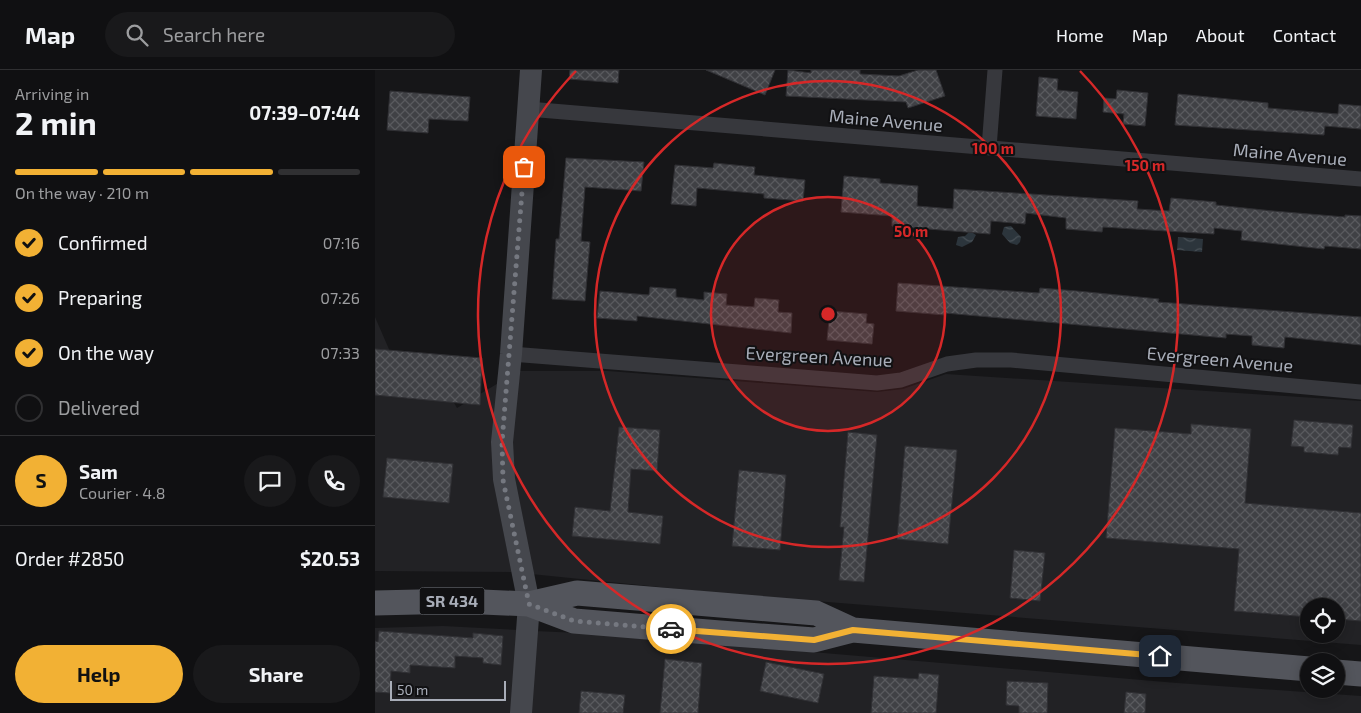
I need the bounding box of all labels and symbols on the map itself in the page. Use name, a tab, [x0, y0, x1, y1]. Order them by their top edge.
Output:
street label: Maine Avenue	[828, 104, 944, 136]
street label: Maine Avenue	[1232, 138, 1348, 170]
text: 100 m	[972, 139, 1014, 157]
pin	[503, 146, 545, 188]
text: 150 m	[1125, 156, 1165, 174]
text: 50 m	[894, 222, 928, 240]
centre of rings	[819, 305, 837, 323]
street label: Evergreen Avenue	[745, 341, 893, 371]
street label: Evergreen Avenue	[1146, 342, 1294, 376]
road number: SR 434	[419, 588, 485, 614]
courier	[646, 604, 696, 654]
pin	[1139, 635, 1181, 677]
scale bar	[390, 678, 506, 701]

